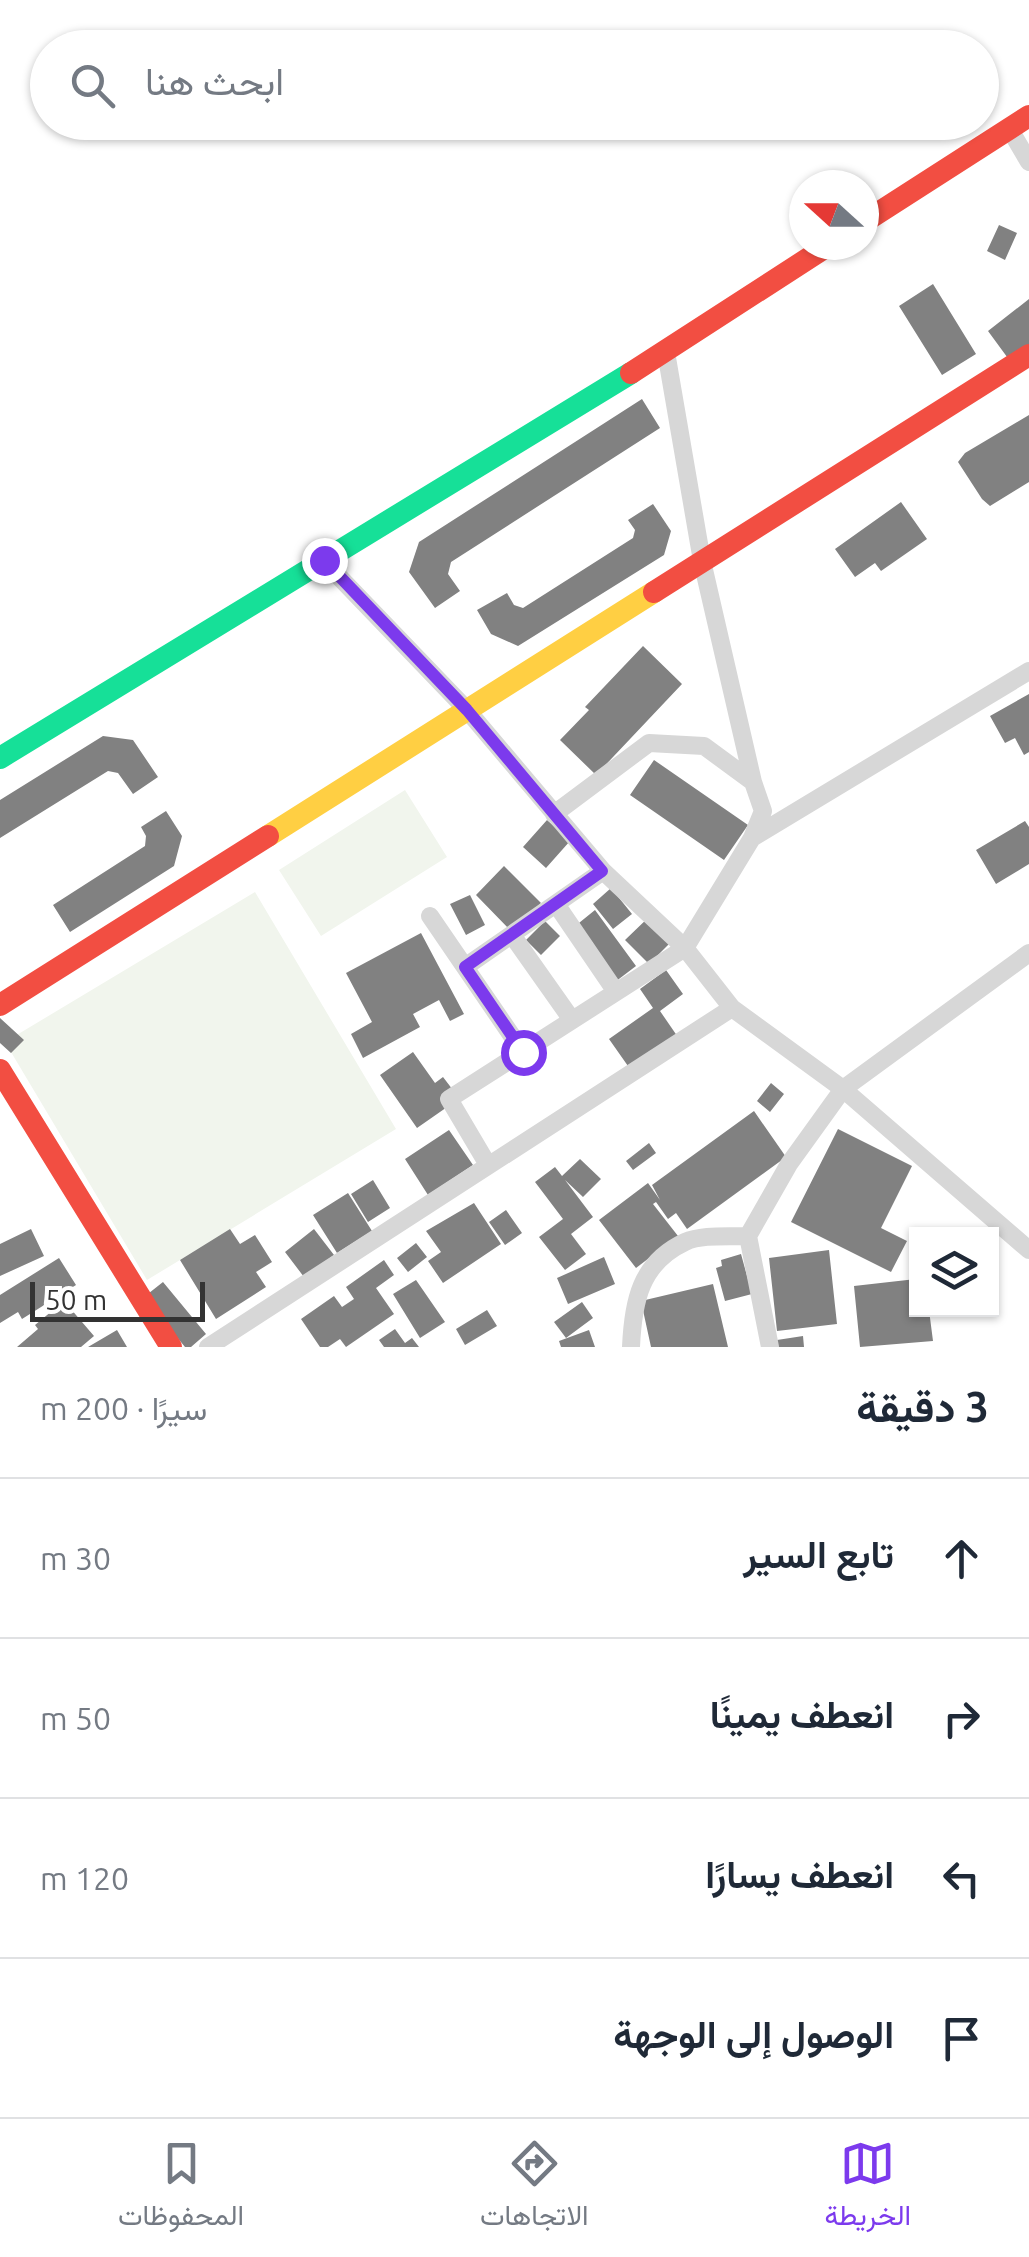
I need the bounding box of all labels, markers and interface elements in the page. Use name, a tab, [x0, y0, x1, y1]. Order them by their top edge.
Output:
search box	[30, 30, 999, 140]
icon: search	[65, 58, 120, 113]
text: ابحث هنا	[145, 60, 284, 102]
north arrow	[789, 170, 879, 260]
route end	[302, 538, 348, 584]
route start	[501, 1030, 547, 1076]
map controls	[909, 1227, 999, 1317]
button: layers	[909, 1227, 999, 1317]
scale bar	[30, 1277, 205, 1322]
text: 50 m	[45, 1284, 107, 1315]
text: 3 دقيقة	[856, 1383, 989, 1430]
text: سيرًا · 200 m	[40, 1390, 207, 1426]
icon: ahead	[934, 1531, 989, 1586]
text: تابع السير	[743, 1533, 894, 1575]
text: 30 m	[40, 1540, 111, 1576]
icon: right	[934, 1691, 989, 1746]
text: انعطف يمينًا	[710, 1693, 894, 1735]
text: 50 m	[40, 1700, 111, 1736]
icon: left	[934, 1851, 989, 1906]
text: انعطف يسارًا	[705, 1853, 894, 1895]
text: 120 m	[40, 1860, 129, 1896]
icon: arrive	[934, 2011, 989, 2066]
text: الوصول إلى الوجهة	[613, 2013, 894, 2055]
tab: المحفوظات	[118, 2136, 244, 2240]
tab: الاتجاهات	[480, 2136, 589, 2240]
tab: الخريطة	[824, 2136, 911, 2240]

